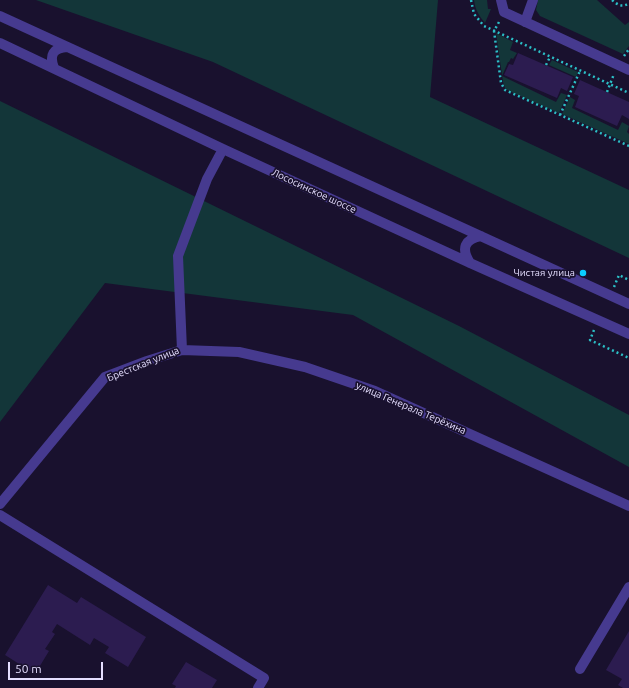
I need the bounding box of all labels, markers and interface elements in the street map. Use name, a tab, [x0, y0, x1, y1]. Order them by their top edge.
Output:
street label: Лососинское шоссе	[270, 166, 358, 216]
place label: Чистая улица	[514, 267, 575, 279]
marker: Чистая улица	[578, 268, 588, 278]
street label: Брестская улица	[105, 344, 181, 384]
street label: улица Генерала Терёхина	[354, 379, 468, 437]
scale bar	[10, 654, 105, 680]
text: 50 m	[15, 662, 42, 675]

